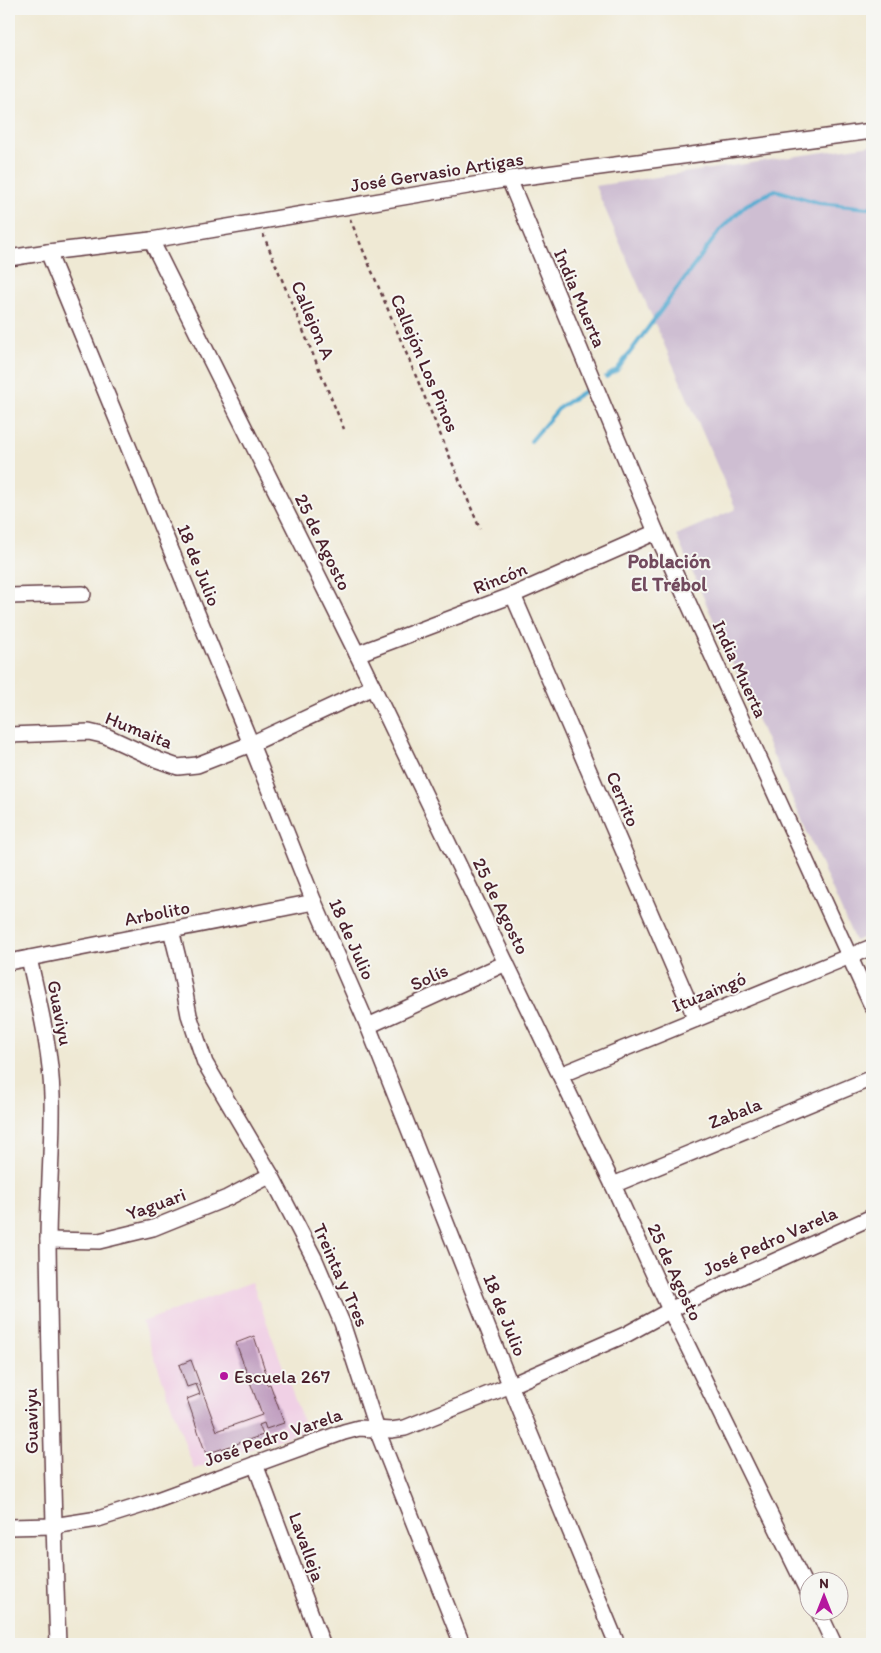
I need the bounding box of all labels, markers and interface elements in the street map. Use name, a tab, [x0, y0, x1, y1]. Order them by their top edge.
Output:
street label: José Gervasio Artigas	[349, 147, 525, 197]
street label: India Muerta	[549, 245, 611, 351]
street label: Callejon A	[286, 277, 340, 363]
street label: Callejón Los Pinos	[386, 290, 464, 436]
street label: 25 de Agosto	[290, 490, 356, 594]
street label: 18 de Julio	[172, 520, 226, 610]
district label: Población El Trébol	[628, 549, 711, 596]
street label: Rincón	[470, 557, 531, 599]
street label: India Muerta	[707, 617, 773, 721]
street label: Humaita	[102, 706, 176, 754]
street label: Cerrito	[601, 768, 645, 830]
street label: 25 de Agosto	[468, 854, 534, 958]
street label: Arbolito	[122, 895, 192, 931]
street label: 18 de Julio	[324, 895, 380, 983]
street label: Solís	[406, 958, 452, 996]
street label: Ituzaingó	[669, 967, 749, 1017]
street label: Guaviyu	[42, 978, 78, 1048]
street label: Zabala	[705, 1092, 765, 1134]
street label: Yaguari	[123, 1183, 189, 1225]
street label: José Pedro Varela	[699, 1201, 841, 1281]
street label: Treinta y Tres	[308, 1220, 374, 1330]
street label: 25 de Agosto	[642, 1220, 708, 1324]
street label: 18 de Julio	[478, 1270, 532, 1360]
place label: Escuela 267	[234, 1365, 330, 1388]
marker: Escuela 267	[218, 1370, 230, 1382]
street label: Guaviyu	[19, 1387, 43, 1454]
street label: José Pedro Varela	[201, 1403, 345, 1471]
street label: Lavalleja	[284, 1509, 330, 1585]
north arrow	[798, 1570, 848, 1620]
text: N	[819, 1575, 829, 1592]

